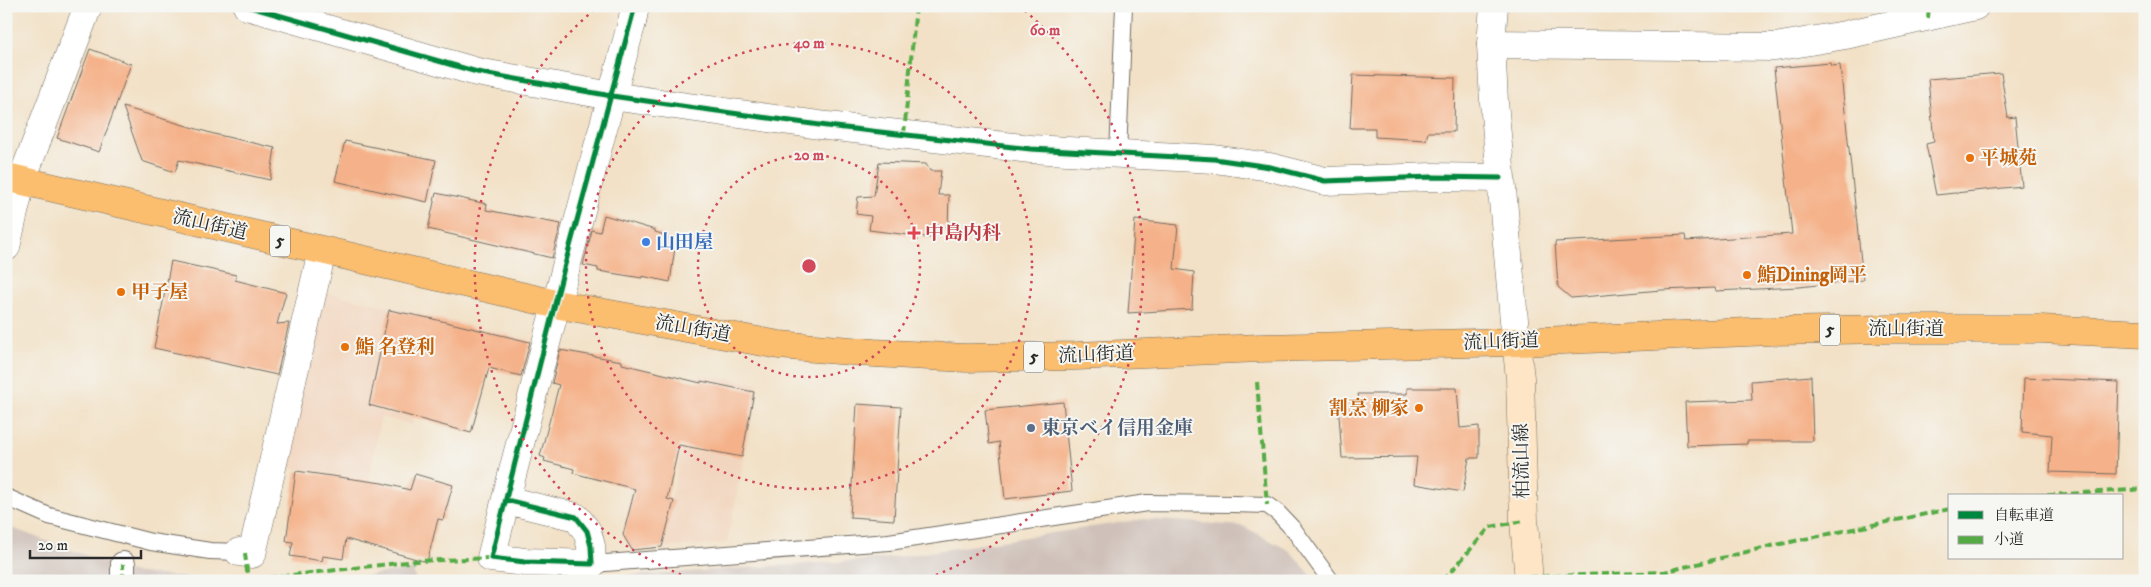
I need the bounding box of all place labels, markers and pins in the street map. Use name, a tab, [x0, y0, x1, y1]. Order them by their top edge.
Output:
place label: 平城苑	[1980, 147, 2037, 170]
marker: 平城苑	[1964, 152, 1976, 164]
place label: 中島内科	[925, 222, 1001, 245]
marker: 中島内科	[907, 226, 921, 240]
place label: 山田屋	[656, 231, 713, 254]
marker: 山田屋	[640, 236, 652, 248]
centre of rings	[800, 257, 818, 275]
place label: 鮨Dining岡平	[1757, 264, 1867, 287]
marker: 鮨Dining岡平	[1741, 269, 1753, 281]
place label: 甲子屋	[131, 281, 188, 304]
marker: 甲子屋	[115, 286, 127, 298]
place label: 鮨 名登利	[355, 336, 435, 359]
marker: 鮨 名登利	[339, 341, 351, 353]
place label: 割烹 柳家	[1329, 397, 1409, 420]
marker: 割烹 柳家	[1413, 402, 1425, 414]
place label: 東京ベイ信用金庫	[1041, 417, 1193, 440]
marker: 東京ベイ信用金庫	[1025, 422, 1037, 434]

